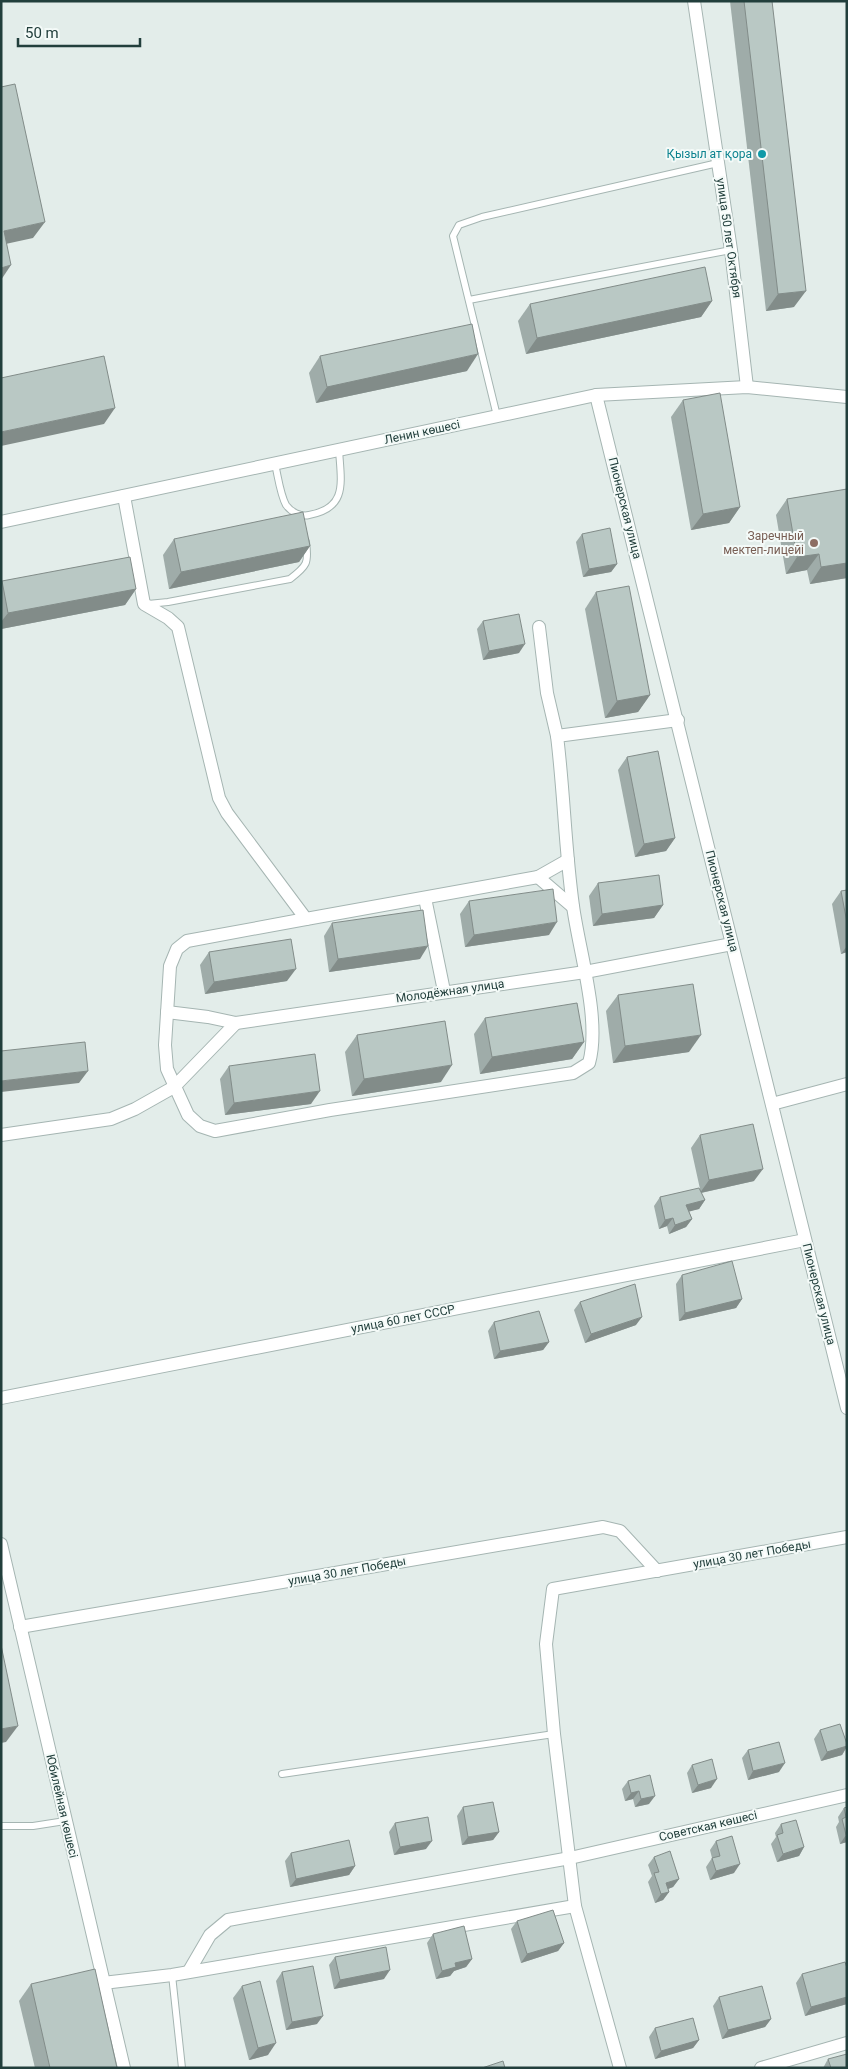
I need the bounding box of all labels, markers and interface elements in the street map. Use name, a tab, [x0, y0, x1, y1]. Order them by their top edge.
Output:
scale bar	[18, 15, 140, 47]
text: 50 m	[25, 24, 59, 42]
place label: Қызыл ат қора	[667, 147, 752, 161]
marker: Қызыл ат қора	[756, 148, 768, 160]
street label: улица 50 лет Октября	[714, 177, 744, 299]
street label: Ленин көшесі	[383, 417, 461, 447]
street label: Пионерская улица	[606, 456, 644, 560]
place label: Заречный мектеп-лицейі	[723, 529, 804, 557]
marker: Заречный мектеп-лицейі	[808, 537, 820, 549]
street label: Пионерская улица	[703, 849, 741, 953]
street label: Молодёжная улица	[395, 976, 505, 1006]
street label: Пионерская улица	[800, 1242, 838, 1346]
street label: улица 60 лет СССР	[350, 1302, 456, 1336]
street label: улица 30 лет Победы	[692, 1537, 812, 1571]
street label: улица 30 лет Победы	[287, 1554, 407, 1588]
street label: Юбилейная көшесі	[43, 1753, 81, 1859]
street label: Советская көшесі	[657, 1808, 759, 1844]

